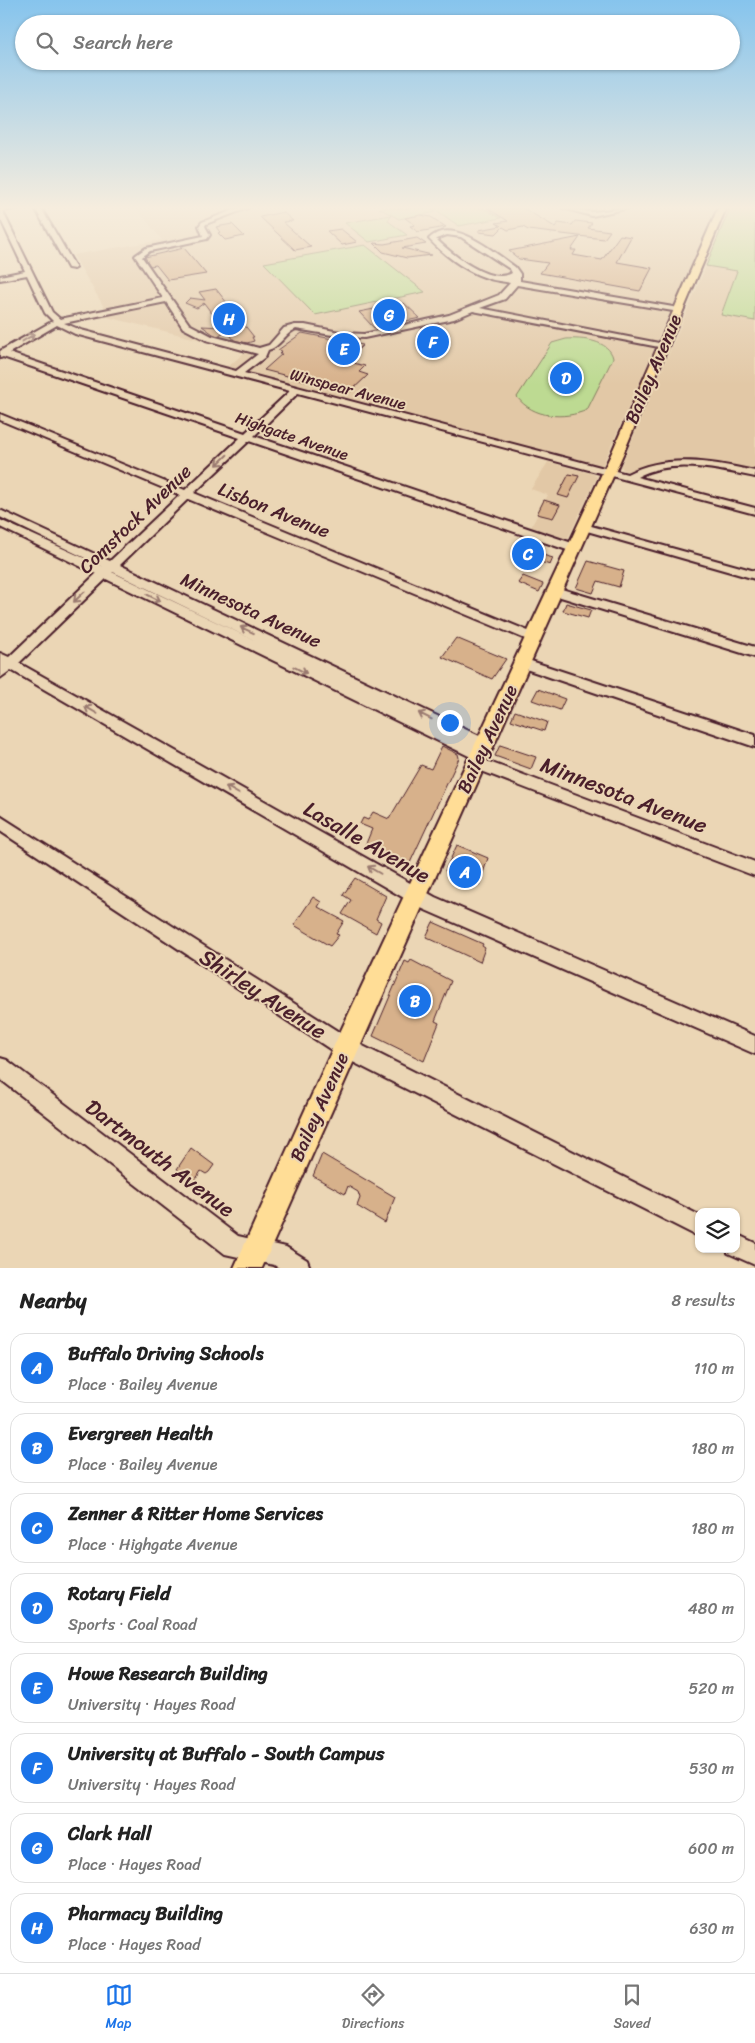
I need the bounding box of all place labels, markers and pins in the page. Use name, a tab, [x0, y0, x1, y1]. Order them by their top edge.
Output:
pin: G	[373, 296, 405, 334]
pin: H	[213, 300, 245, 338]
pin: F	[417, 323, 449, 361]
pin: E	[328, 330, 360, 368]
pin: D	[550, 359, 582, 397]
pin: C	[512, 535, 544, 573]
pin: A	[449, 853, 481, 891]
pin: B	[399, 982, 431, 1020]

